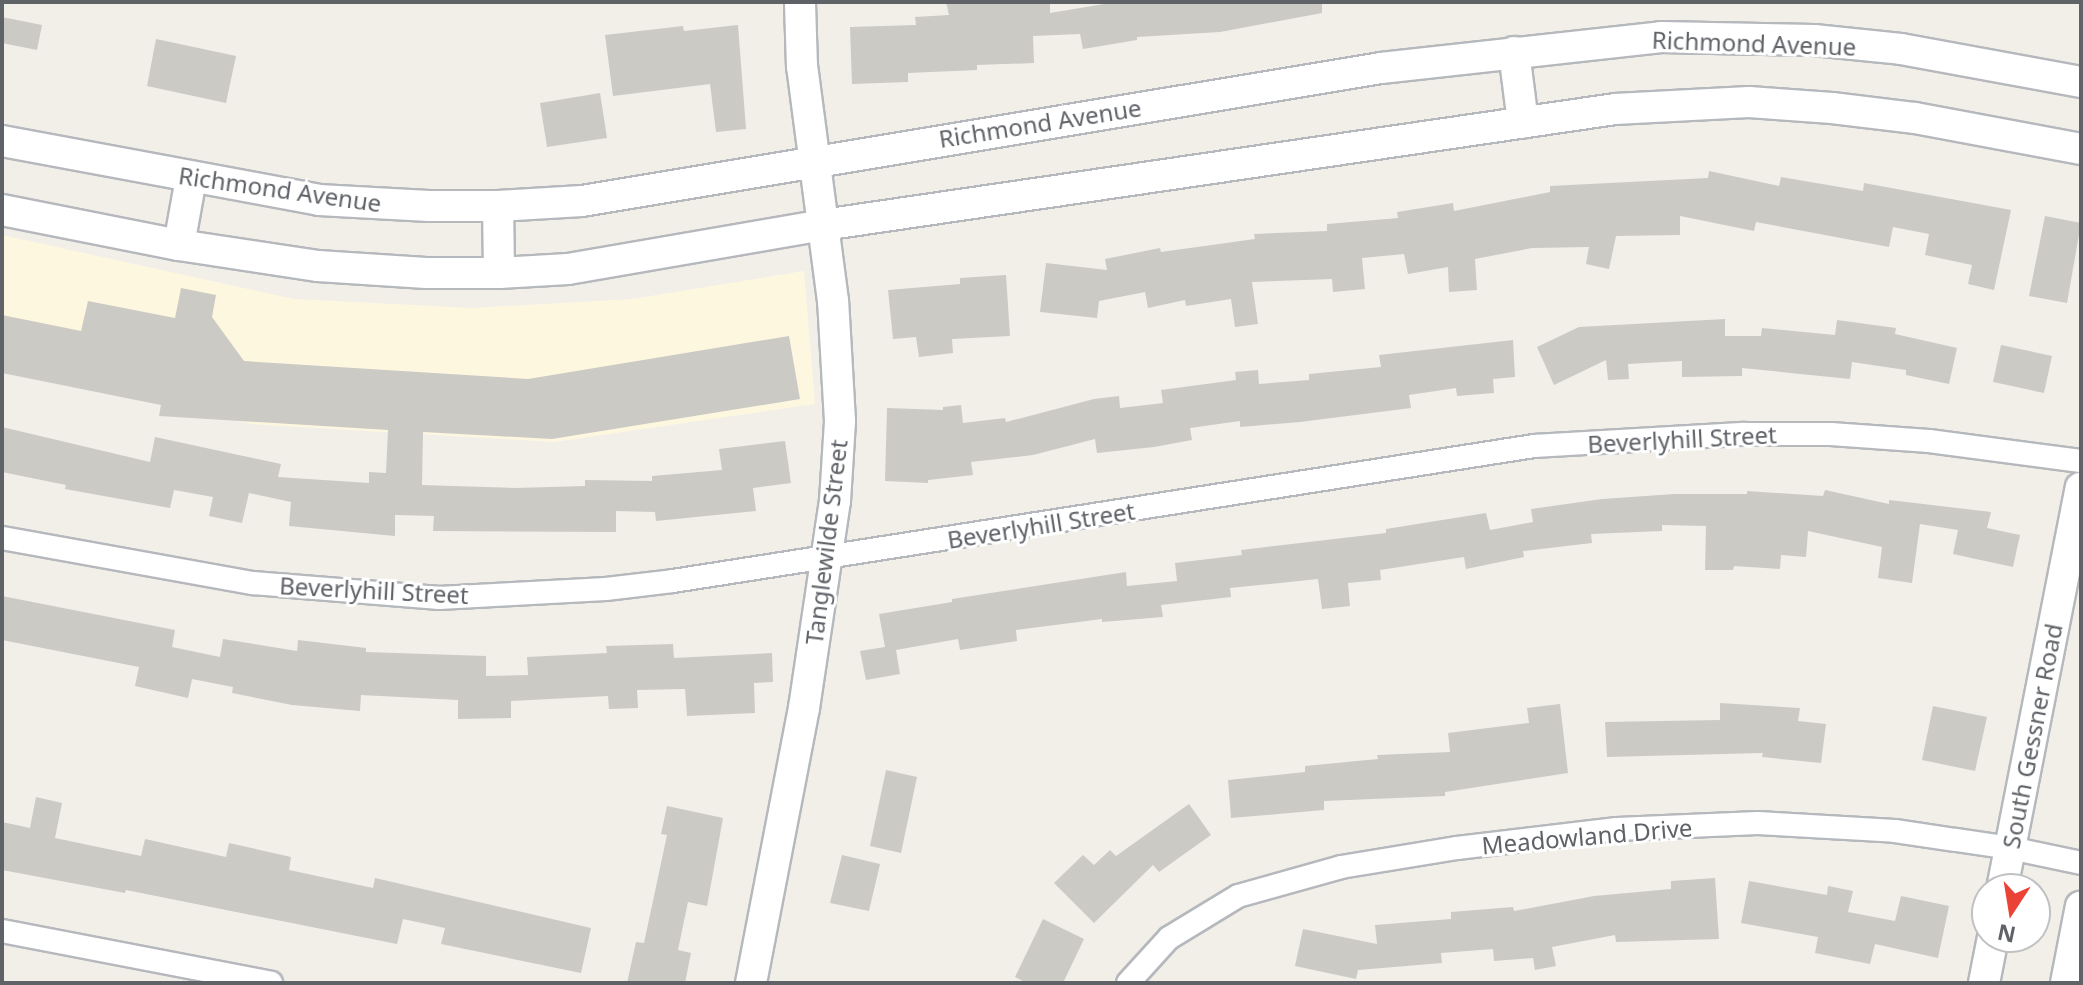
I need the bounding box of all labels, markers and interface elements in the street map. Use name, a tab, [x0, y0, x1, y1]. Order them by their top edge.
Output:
street label: Richmond Avenue	[1651, 25, 1857, 61]
street label: Richmond Avenue	[937, 93, 1143, 153]
street label: Richmond Avenue	[177, 161, 383, 217]
street label: Beverlyhill Street	[1587, 420, 1777, 458]
street label: Tanglewilde Street	[799, 438, 853, 646]
street label: Beverlyhill Street	[945, 496, 1137, 554]
street label: Beverlyhill Street	[279, 571, 469, 609]
street label: South Gessner Road	[1996, 621, 2068, 851]
street label: Meadowland Drive	[1481, 812, 1693, 860]
north arrow	[1971, 873, 2051, 953]
text: N	[1995, 918, 2018, 951]

